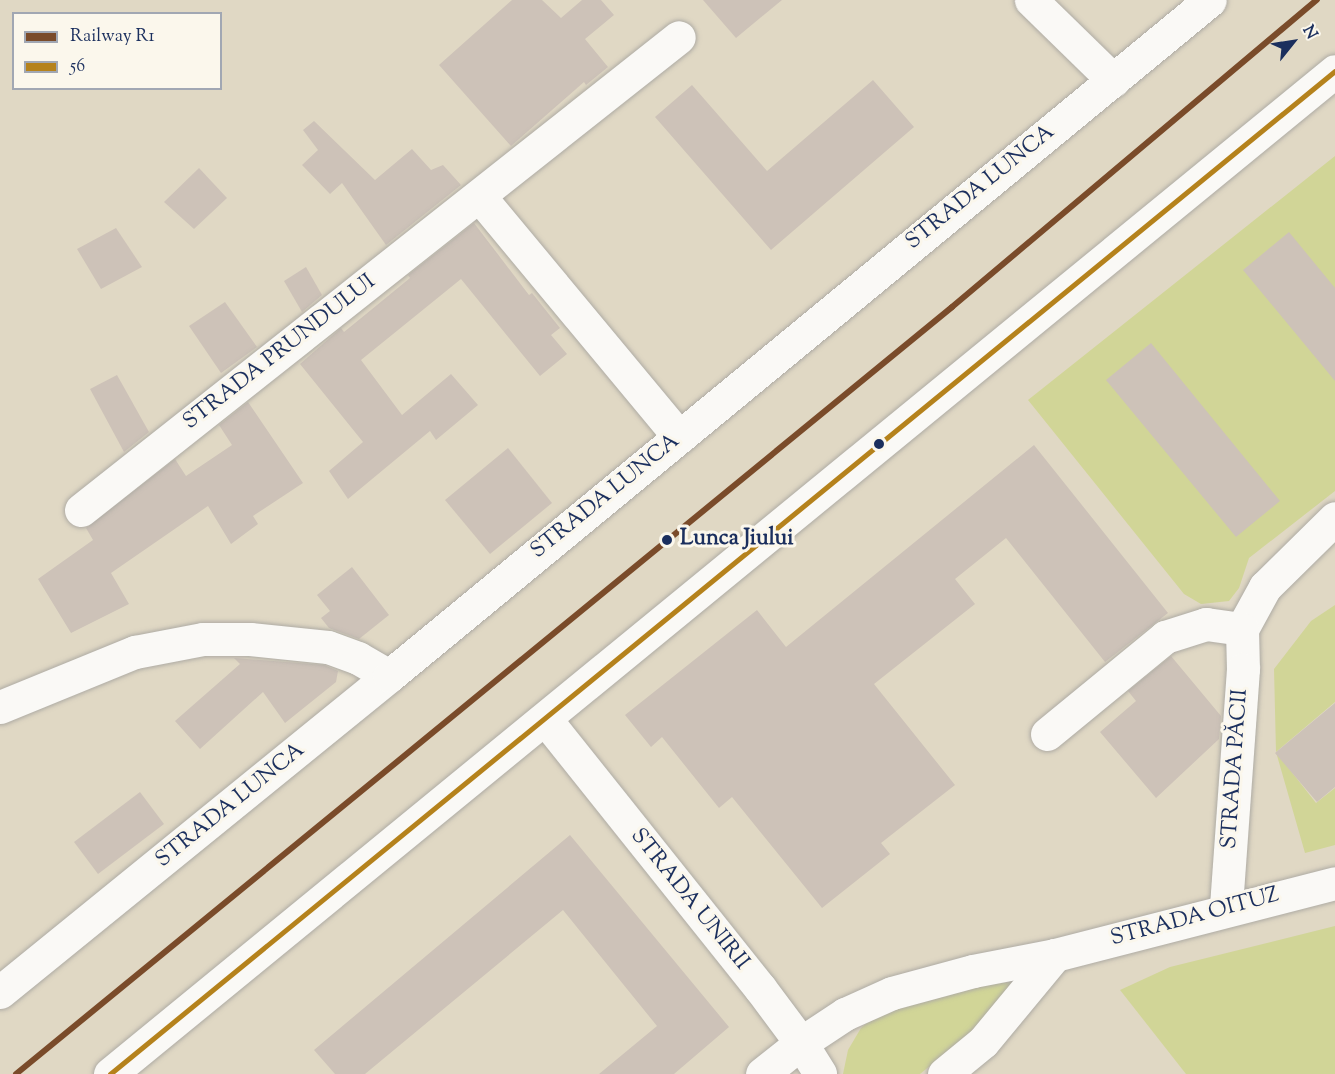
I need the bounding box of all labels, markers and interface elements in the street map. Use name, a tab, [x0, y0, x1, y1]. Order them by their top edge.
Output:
legend	[12, 12, 222, 90]
north arrow	[1263, 12, 1323, 72]
text: N	[1296, 21, 1322, 44]
text: Railway R1	[70, 24, 155, 50]
text: 56	[70, 54, 85, 80]
street label: STRADA LUNCA	[901, 120, 1061, 256]
street label: STRADA PRUNDULUI	[179, 270, 381, 436]
street label: STRADA LUNCA	[526, 429, 686, 565]
unlabelled marker	[873, 438, 885, 450]
place label: Lunca Jiului	[680, 527, 794, 553]
marker: Lunca Jiului	[658, 531, 676, 549]
street label: STRADA PĂCII	[1217, 688, 1255, 850]
street label: STRADA LUNCA	[151, 738, 311, 874]
street label: STRADA UNIRII	[624, 824, 754, 976]
street label: STRADA OITUZ	[1108, 883, 1282, 953]

